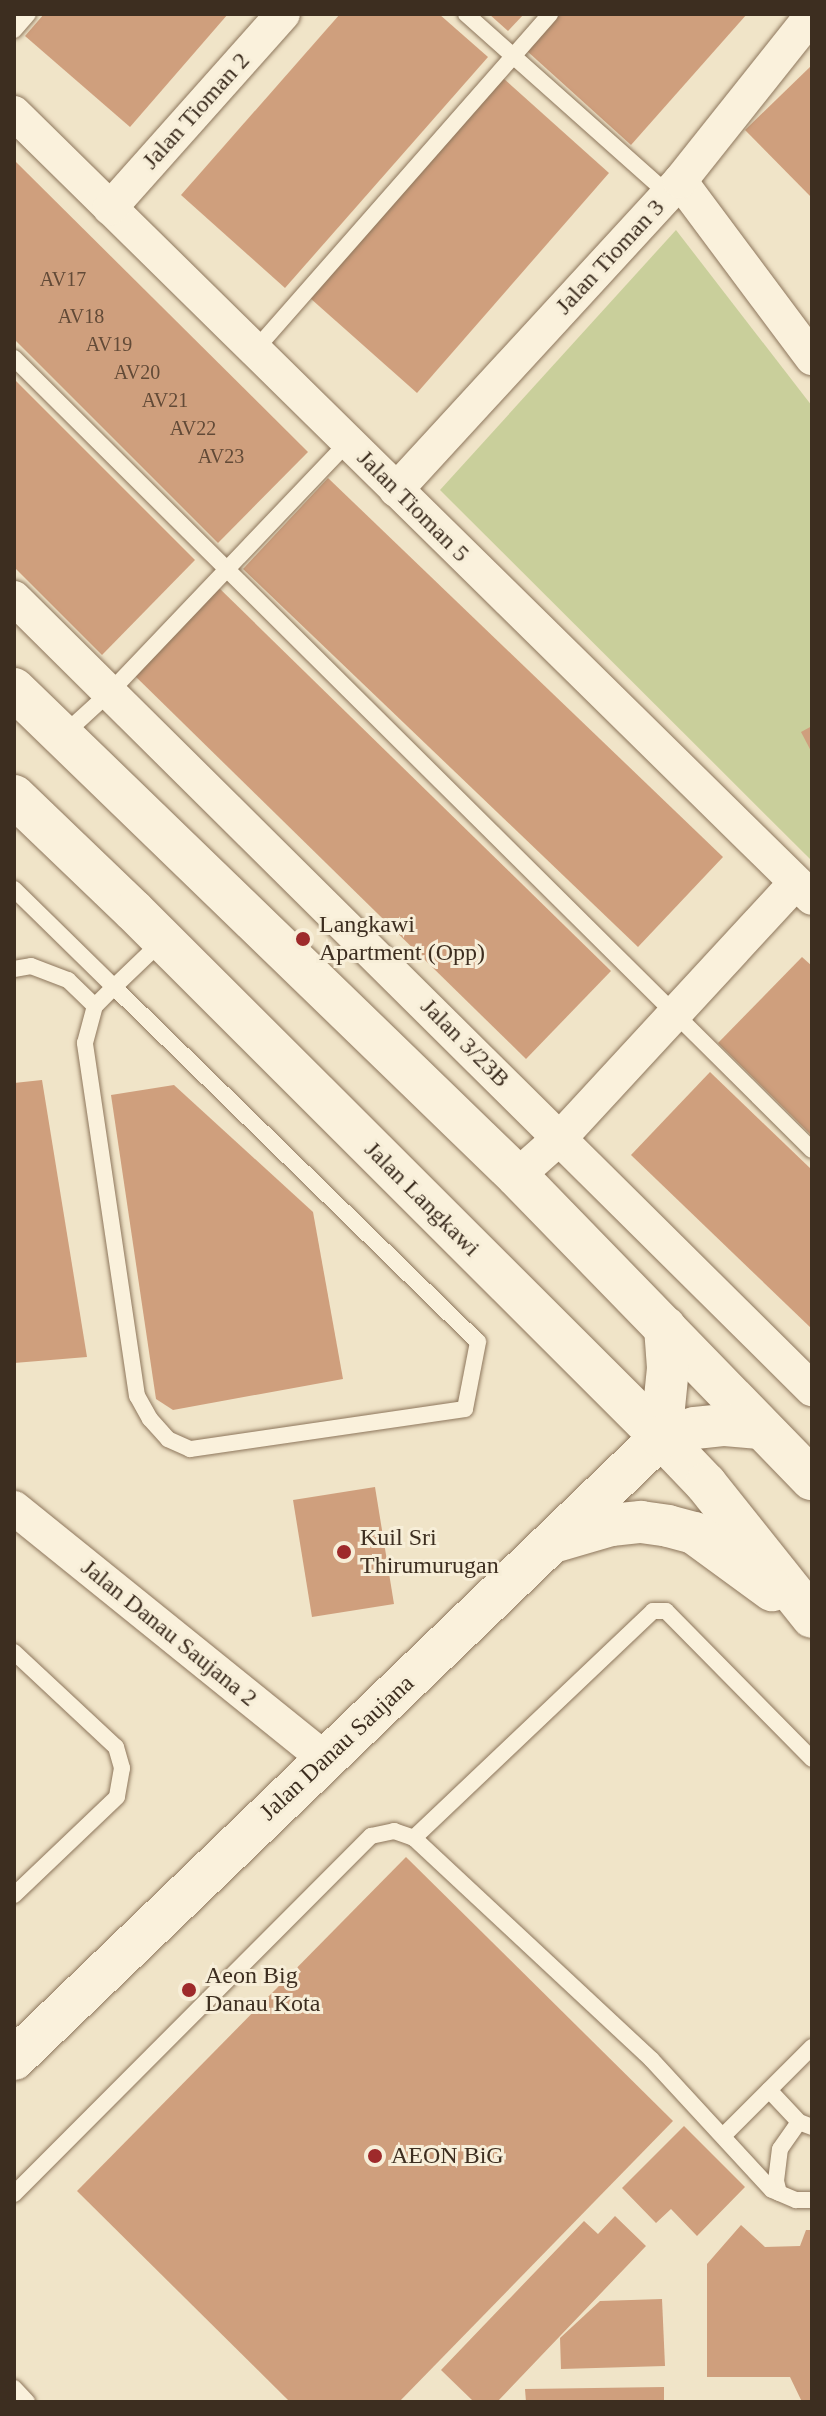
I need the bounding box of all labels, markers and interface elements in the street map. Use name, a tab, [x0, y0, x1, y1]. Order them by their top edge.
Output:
street label: Jalan Tioman 2	[136, 47, 256, 175]
street label: Jalan Tioman 3	[549, 193, 671, 321]
house number: AV17	[40, 267, 86, 291]
house number: AV18	[58, 304, 104, 328]
house number: AV19	[86, 332, 132, 356]
house number: AV20	[114, 360, 160, 384]
house number: AV21	[142, 388, 188, 412]
house number: AV22	[170, 416, 216, 440]
house number: AV23	[198, 444, 244, 468]
street label: Jalan Tioman 5	[351, 444, 475, 568]
place label: Langkawi Apartment (Opp)	[319, 911, 485, 967]
marker: Langkawi Apartment (Opp)	[294, 930, 312, 948]
street label: Jalan 3/23B	[415, 993, 515, 1093]
street label: Jalan Langkawi	[358, 1135, 486, 1263]
place label: Kuil Sri Thirumurugan	[360, 1524, 499, 1580]
marker: Kuil Sri Thirumurugan	[335, 1543, 353, 1561]
street label: Jalan Danau Saujana 2	[75, 1553, 263, 1713]
street label: Jalan Danau Saujana	[254, 1669, 420, 1827]
place label: Aeon Big Danau Kota	[205, 1962, 320, 2018]
marker: Aeon Big Danau Kota	[180, 1981, 198, 1999]
place label: AEON BiG	[391, 2142, 504, 2170]
marker: AEON BiG	[366, 2147, 384, 2165]

